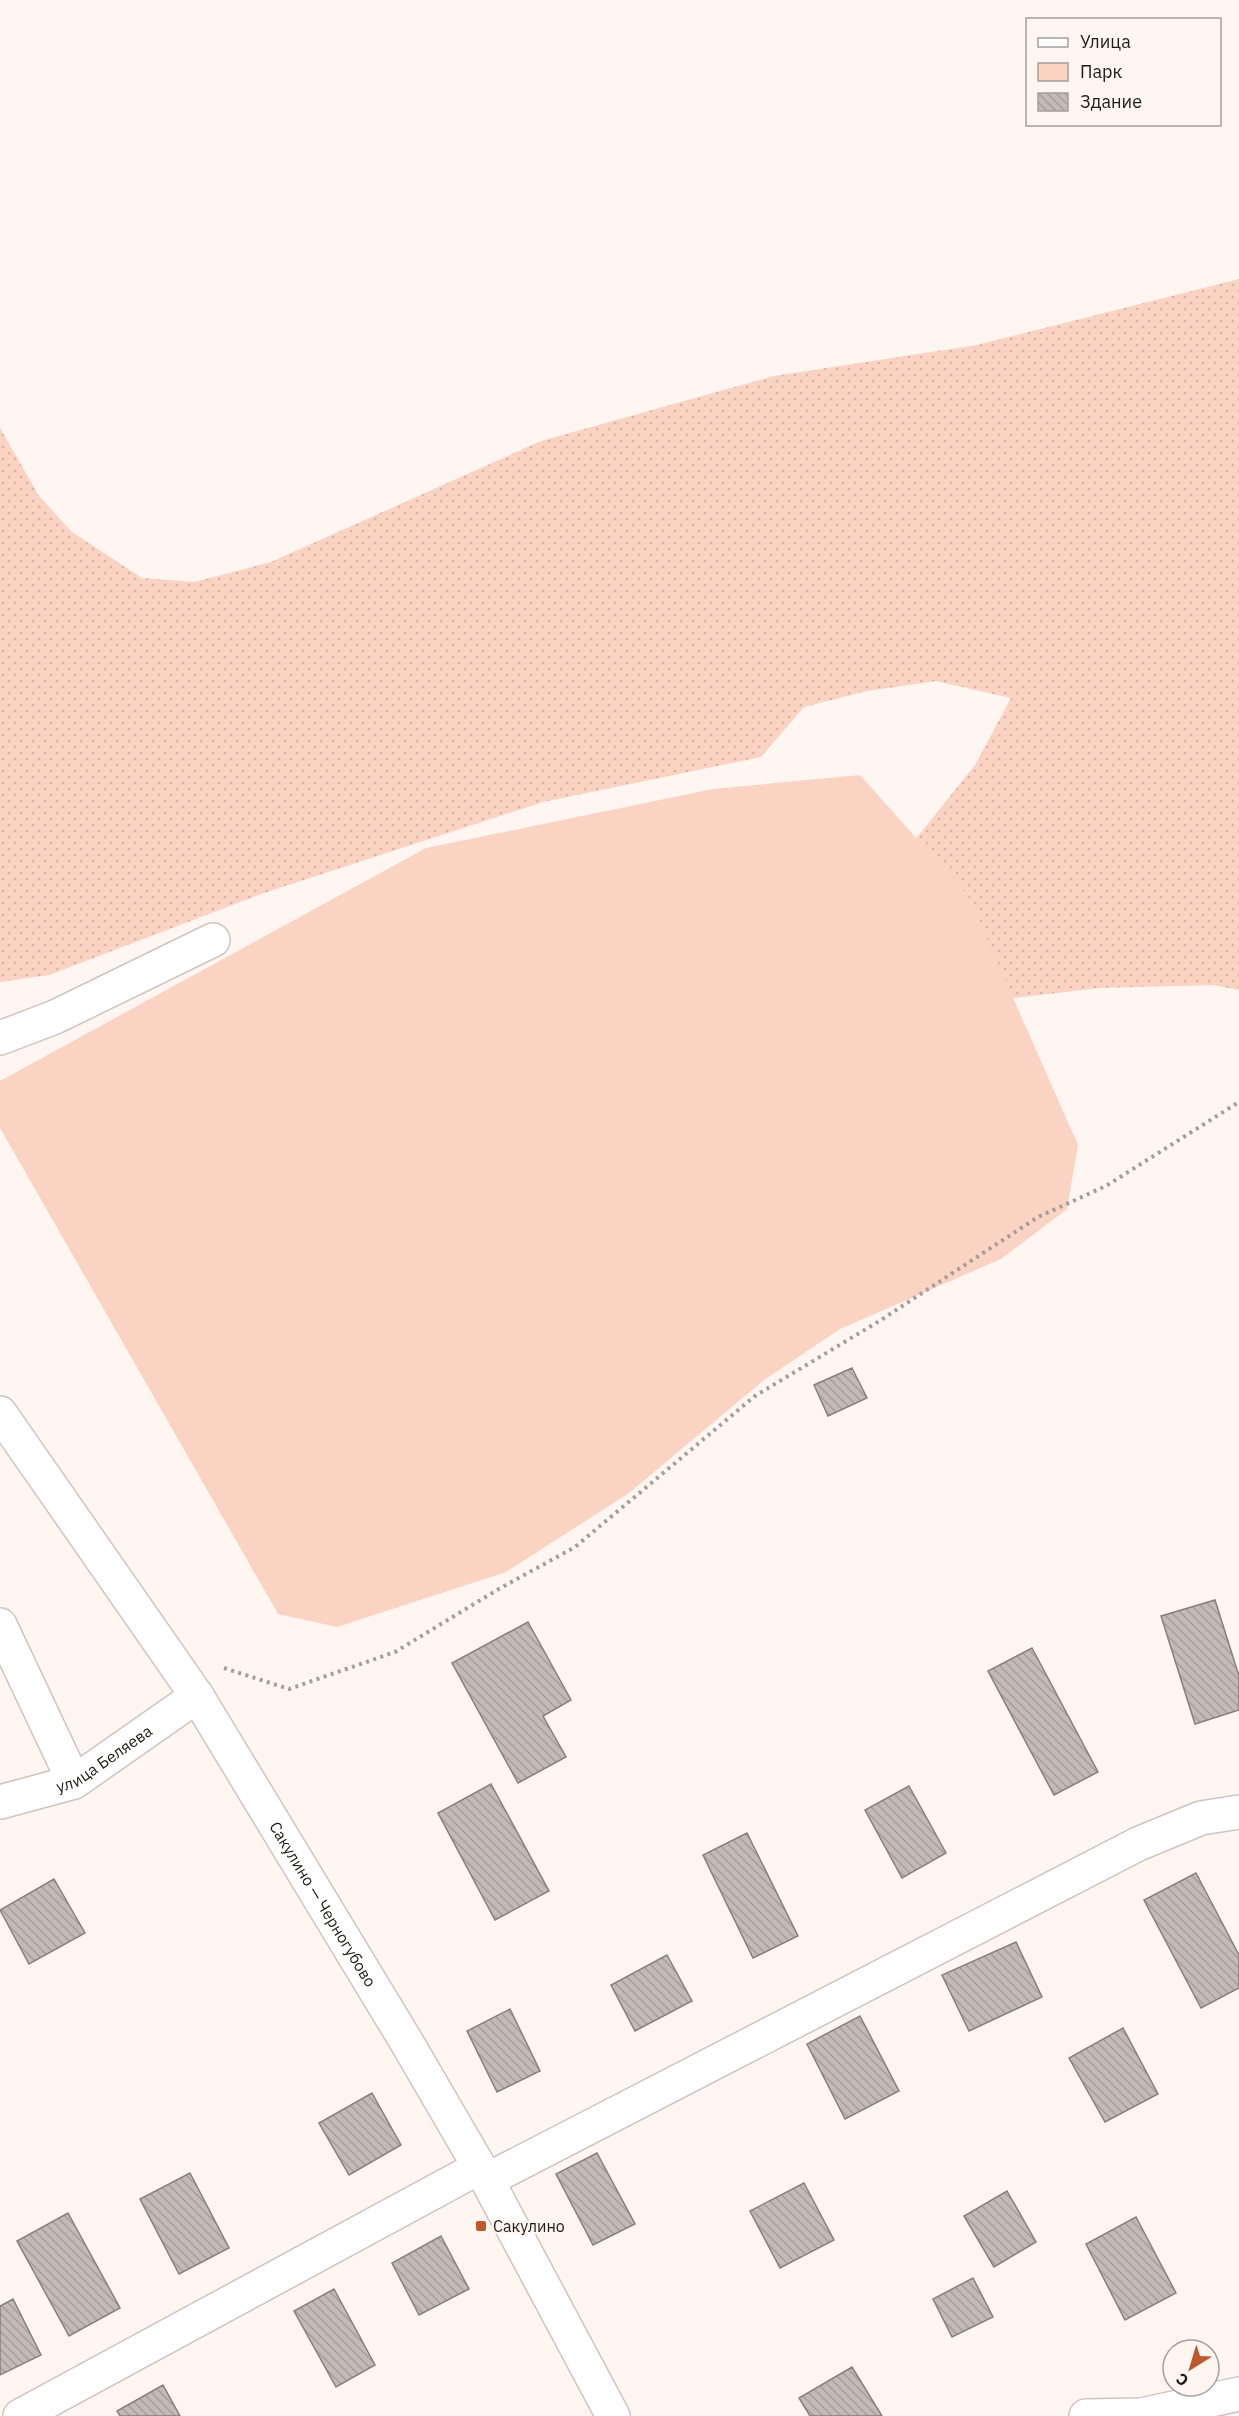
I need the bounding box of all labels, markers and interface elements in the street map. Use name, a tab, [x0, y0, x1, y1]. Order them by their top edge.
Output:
legend	[1026, 18, 1221, 126]
text: Улица	[1080, 30, 1131, 53]
text: Парк	[1080, 60, 1123, 83]
text: Здание	[1080, 90, 1142, 113]
street label: улица Беляева	[54, 1720, 156, 1796]
street label: Сакулино — Черногубово	[265, 1818, 381, 1990]
place label: Сакулино	[493, 2216, 565, 2236]
marker: Сакулино	[474, 2219, 488, 2233]
north arrow	[1161, 2338, 1221, 2398]
text: С	[1172, 2369, 1192, 2391]

